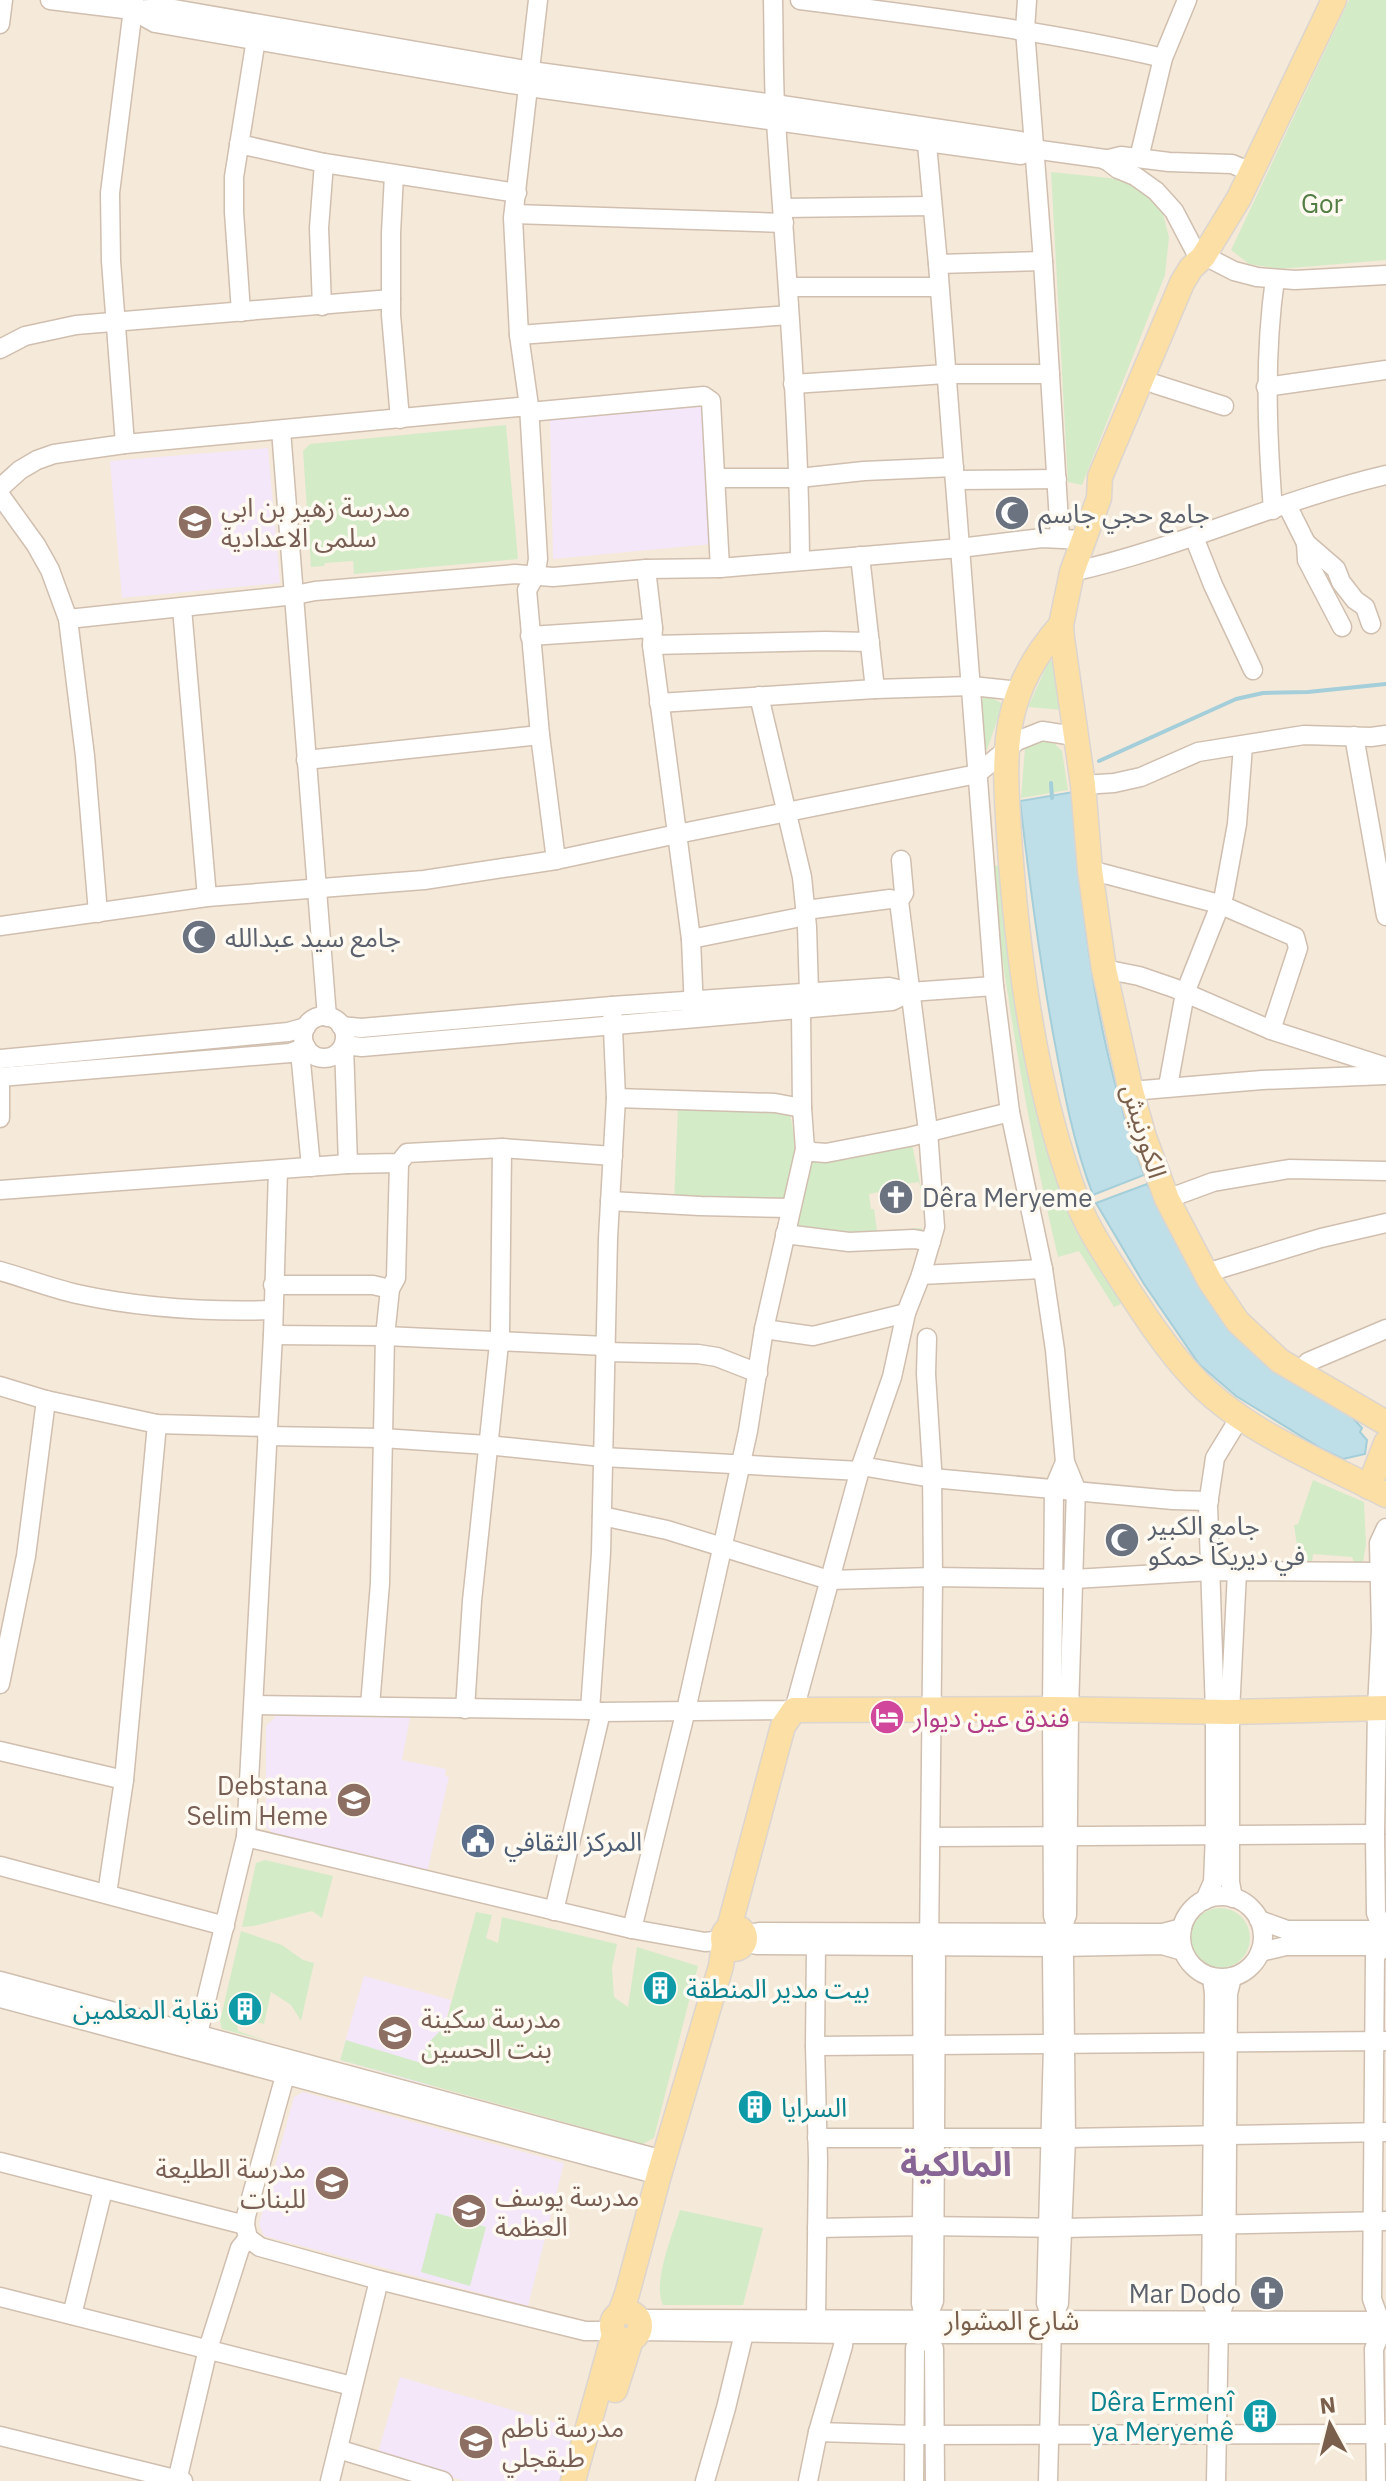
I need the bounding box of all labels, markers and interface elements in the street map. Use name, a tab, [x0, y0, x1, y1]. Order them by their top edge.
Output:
park label: Gor	[1301, 186, 1344, 220]
place label: مدرسة زهير بن ابي سلمى الاعدادية	[221, 490, 410, 554]
mosque icon: جامع حجي جاسم	[993, 494, 1031, 532]
place label: جامع حجي جاسم	[1038, 496, 1210, 534]
school or university icon: مدرسة زهير بن ابي سلمى الاعدادية	[176, 503, 214, 541]
mosque icon: جامع سيد عبدالله	[180, 918, 218, 956]
place label: جامع سيد عبدالله	[225, 920, 401, 958]
street label: الكورنيش	[1115, 1080, 1175, 1182]
church icon: Dêra Meryeme	[877, 1178, 915, 1216]
place label: Dêra Meryeme	[922, 1180, 1092, 1214]
place label: جامع الكبير في ديريكا حمكو	[1147, 1508, 1305, 1576]
mosque icon: جامع الكبير في ديريكا حمكو	[1103, 1521, 1141, 1559]
hotel icon: فندق عين ديوار	[868, 1698, 906, 1736]
place label: فندق عين ديوار	[912, 1700, 1070, 1734]
place label: Debstana Selim Heme	[187, 1768, 328, 1832]
school or university icon: Debstana Selim Heme	[335, 1781, 373, 1819]
public building icon: المركز الثقافي	[459, 1822, 497, 1860]
place label: المركز الثقافي	[504, 1824, 642, 1862]
building icon: بيت مدير المنطقة	[641, 1969, 679, 2007]
place label: بيت مدير المنطقة	[686, 1971, 870, 2005]
building icon: نقابة المعلمين	[226, 1990, 264, 2028]
place label: نقابة المعلمين	[73, 1992, 219, 2026]
place label: مدرسة سكينة بنت الحسين	[421, 2001, 561, 2065]
school or university icon: مدرسة سكينة بنت الحسين	[376, 2014, 414, 2052]
building icon: السرايا	[736, 2088, 774, 2126]
place label: السرايا	[781, 2090, 847, 2124]
district label: المالكية	[900, 2141, 1012, 2185]
place label: مدرسة الطليعة للبنات	[156, 2151, 306, 2215]
school or university icon: مدرسة الطليعة للبنات	[313, 2164, 351, 2202]
place label: مدرسة يوسف العظمة	[495, 2179, 639, 2243]
school or university icon: مدرسة يوسف العظمة	[450, 2192, 488, 2230]
church icon: Mar Dodo	[1248, 2274, 1286, 2312]
place label: Mar Dodo	[1129, 2276, 1241, 2310]
street label: شارع المشوار	[944, 2303, 1079, 2340]
place label: Dêra Ermenî ya Meryemê	[1090, 2384, 1235, 2448]
north arrow	[1290, 2385, 1370, 2465]
text: N	[1318, 2389, 1337, 2420]
building icon: Dêra Ermenî ya Meryemê	[1241, 2397, 1279, 2435]
place label: مدرسة ناطم طبقجلي	[502, 2410, 624, 2478]
school or university icon: مدرسة ناطم طبقجلي	[457, 2423, 495, 2461]

